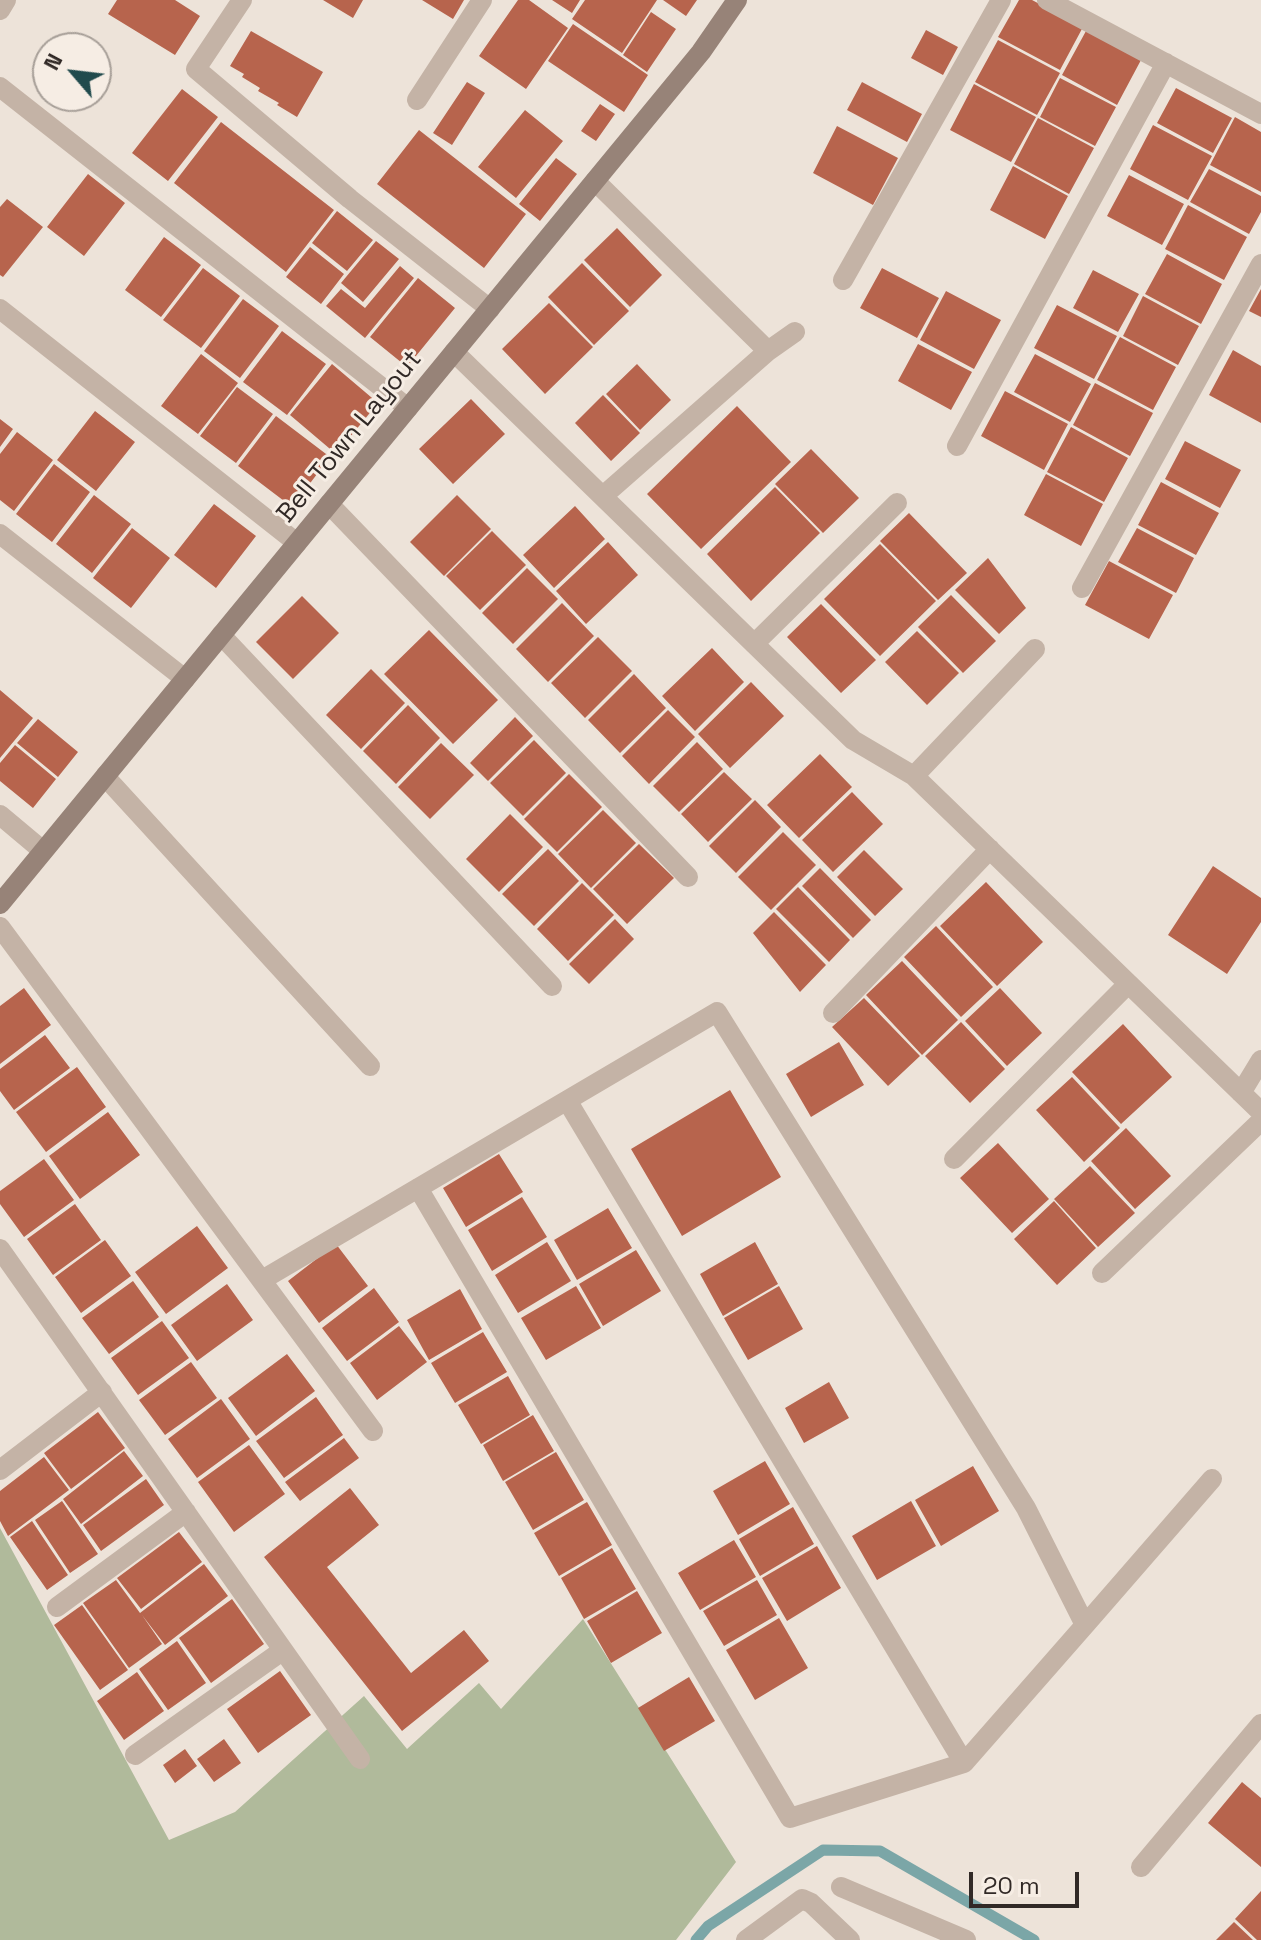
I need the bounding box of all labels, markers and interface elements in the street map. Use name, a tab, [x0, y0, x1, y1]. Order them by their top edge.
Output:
north arrow	[32, 32, 112, 112]
text: N	[37, 49, 68, 75]
street label: Bell Town Layout	[271, 345, 429, 529]
scale bar	[973, 1856, 1083, 1906]
text: 20 m	[983, 1870, 1040, 1901]

